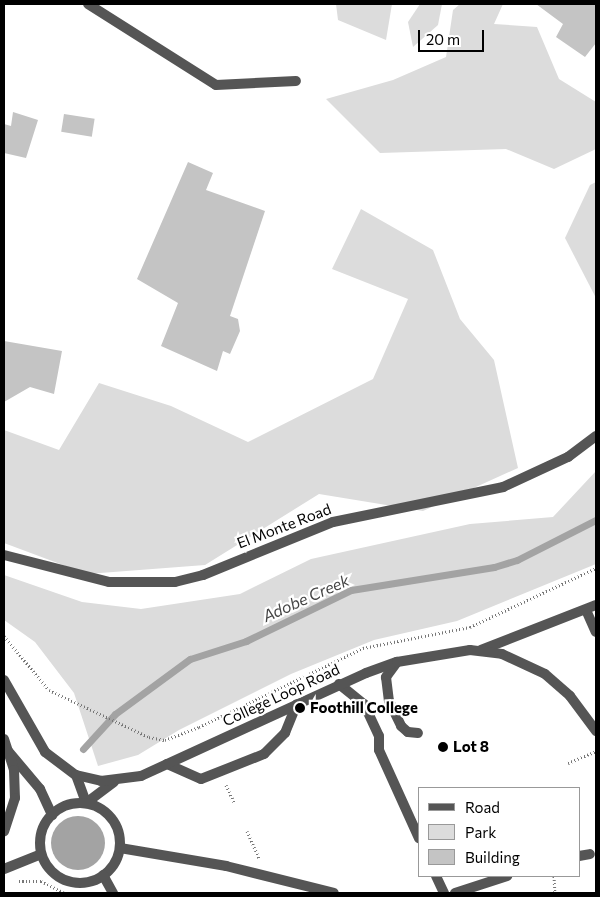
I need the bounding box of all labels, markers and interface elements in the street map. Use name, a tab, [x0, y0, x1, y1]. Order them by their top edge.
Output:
scale bar	[420, 20, 486, 52]
text: 20 m	[426, 30, 460, 48]
street label: El Monte Road	[234, 500, 334, 552]
water label: Adobe Creek	[260, 570, 352, 626]
street label: College Loop Road	[220, 660, 342, 730]
place label: Foothill College	[310, 699, 418, 717]
marker: Foothill College	[294, 702, 306, 714]
place label: Lot 8	[453, 738, 489, 756]
marker: Lot 8	[437, 741, 449, 753]
legend	[418, 787, 580, 877]
text: Road	[465, 798, 500, 816]
text: Park	[465, 823, 496, 841]
text: Building	[465, 848, 520, 866]

